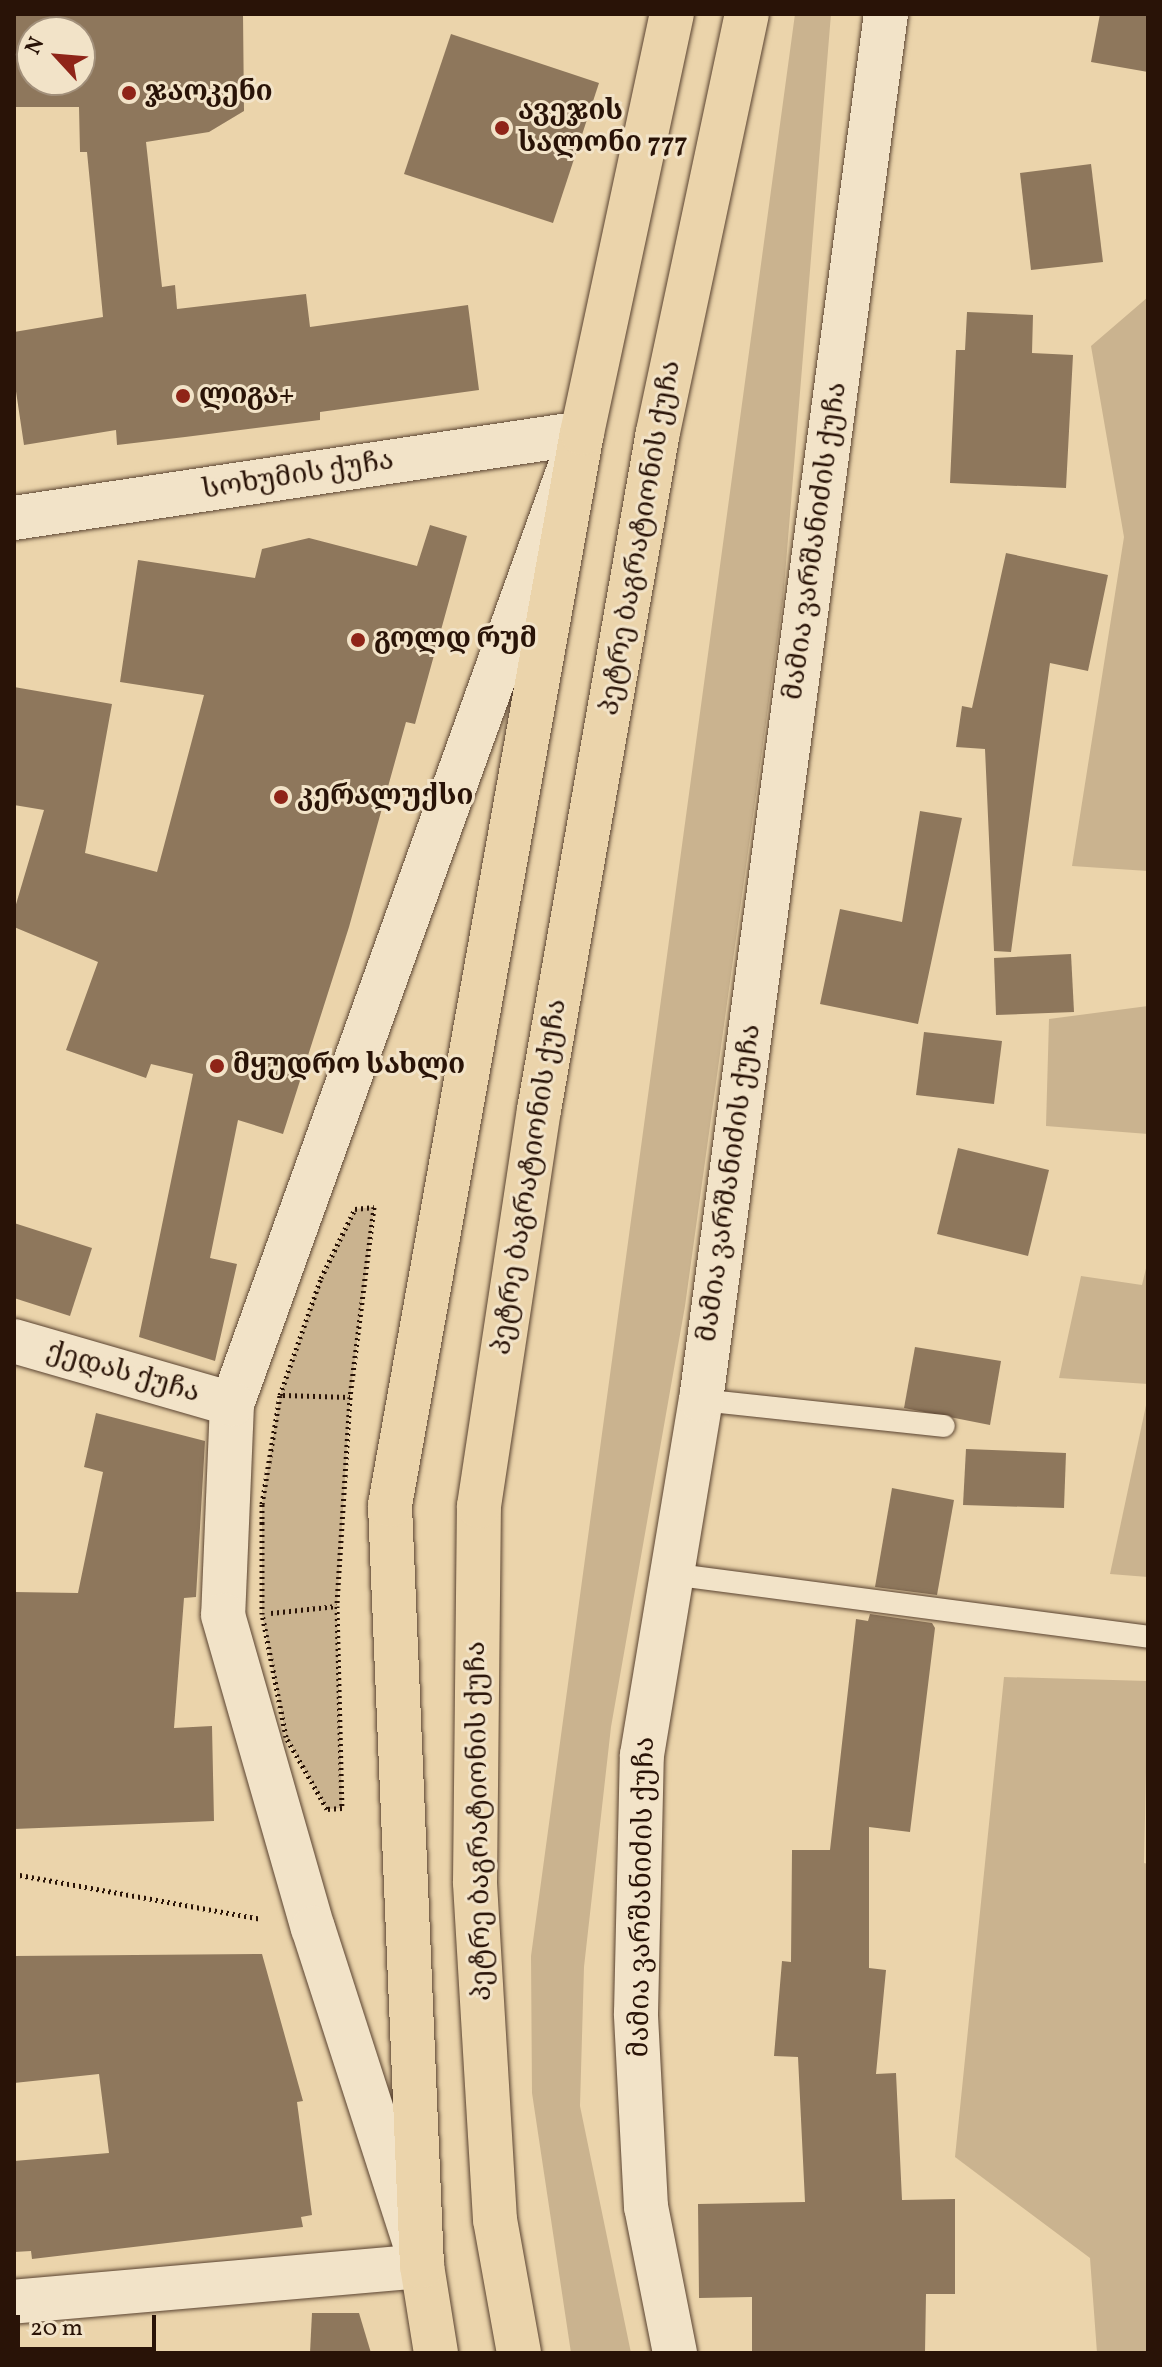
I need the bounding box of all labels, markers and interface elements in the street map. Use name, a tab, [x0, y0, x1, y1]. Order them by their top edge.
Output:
north arrow	[16, 16, 96, 96]
text: N	[18, 32, 53, 60]
place label: ჯაოკენი	[145, 76, 273, 110]
marker: ჯაოკენი	[120, 84, 138, 102]
place label: ავეჯის სალონი 777	[518, 95, 688, 161]
marker: ავეჯის სალონი 777	[493, 119, 511, 137]
street label: პეტრე ბაგრატიონის ქუჩა	[593, 358, 689, 718]
place label: ლიგა+	[199, 379, 294, 413]
street label: მამია ვარშანიძის ქუჩა	[777, 380, 855, 702]
marker: ლიგა+	[174, 387, 192, 405]
street label: სოხუმის ქუჩა	[200, 444, 396, 508]
place label: გოლდ რუმ	[374, 623, 537, 657]
marker: გოლდ რუმ	[349, 631, 367, 649]
place label: კერალუქსი	[297, 780, 473, 814]
marker: კერალუქსი	[272, 788, 290, 806]
street label: პეტრე ბაგრატიონის ქუჩა	[485, 997, 575, 1357]
street label: მამია ვარშანიძის ქუჩა	[691, 1022, 769, 1344]
place label: მყუდრო სახლი	[233, 1049, 465, 1083]
marker: მყუდრო სახლი	[208, 1057, 226, 1075]
street label: ქედას ქუჩა	[43, 1335, 203, 1411]
street label: პეტრე ბაგრატიონის ქუჩა	[460, 1641, 500, 2001]
street label: მამია ვარშანიძის ქუჩა	[623, 1736, 663, 2058]
scale bar	[20, 2299, 160, 2349]
text: 20 m	[30, 2312, 83, 2346]

